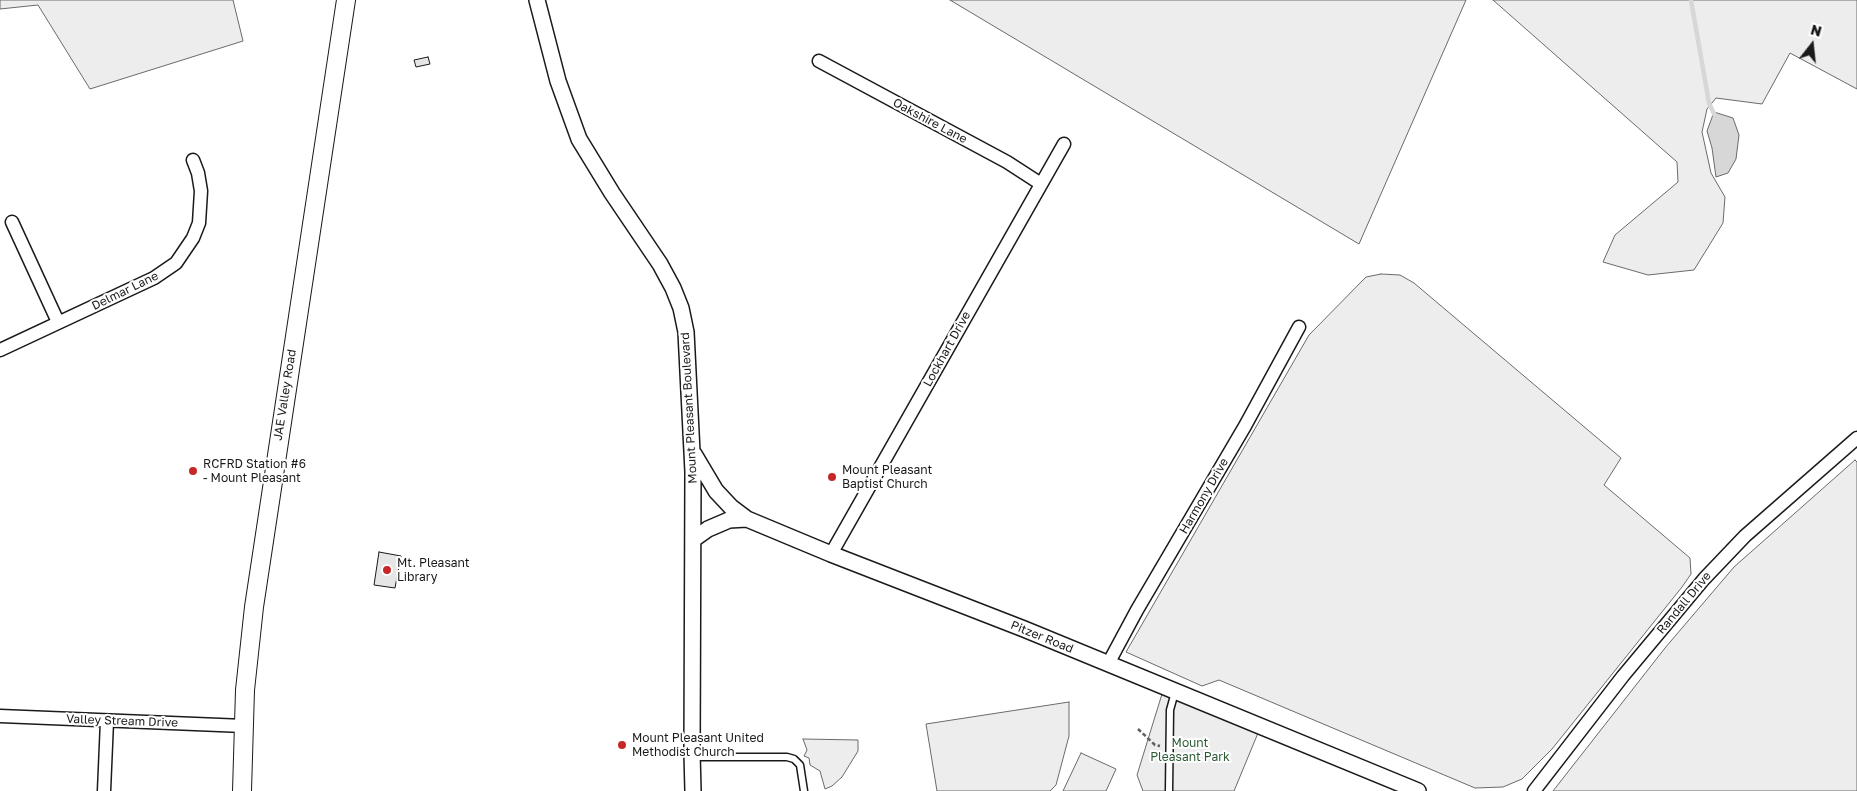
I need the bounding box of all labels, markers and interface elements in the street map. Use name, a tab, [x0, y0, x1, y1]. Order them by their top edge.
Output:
north arrow	[1787, 20, 1837, 70]
text: N	[1809, 20, 1824, 40]
street label: Oakshire Lane	[890, 95, 970, 147]
street label: Delmar Lane	[89, 269, 161, 313]
street label: Lockhart Drive	[920, 309, 974, 389]
street label: Mount Pleasant Boulevard	[678, 332, 700, 484]
street label: JAE Valley Road	[271, 348, 299, 442]
street label: Harmony Drive	[1177, 456, 1231, 536]
place label: RCFRD Station #6 - Mount Pleasant	[203, 457, 306, 485]
place label: Mount Pleasant Baptist Church	[842, 463, 932, 491]
marker: RCFRD Station #6 - Mount Pleasant	[187, 465, 199, 477]
marker: Mount Pleasant Baptist Church	[826, 471, 838, 483]
place label: Mt. Pleasant Library	[397, 556, 470, 584]
marker: Mt. Pleasant Library	[381, 564, 393, 576]
street label: Randall Drive	[1654, 569, 1714, 637]
street label: Pitzer Road	[1009, 618, 1075, 656]
street label: Valley Stream Drive	[66, 712, 178, 730]
place label: Mount Pleasant United Methodist Church	[632, 731, 764, 759]
park label: Mount Pleasant Park	[1150, 736, 1230, 764]
marker: Mount Pleasant United Methodist Church	[616, 739, 628, 751]

